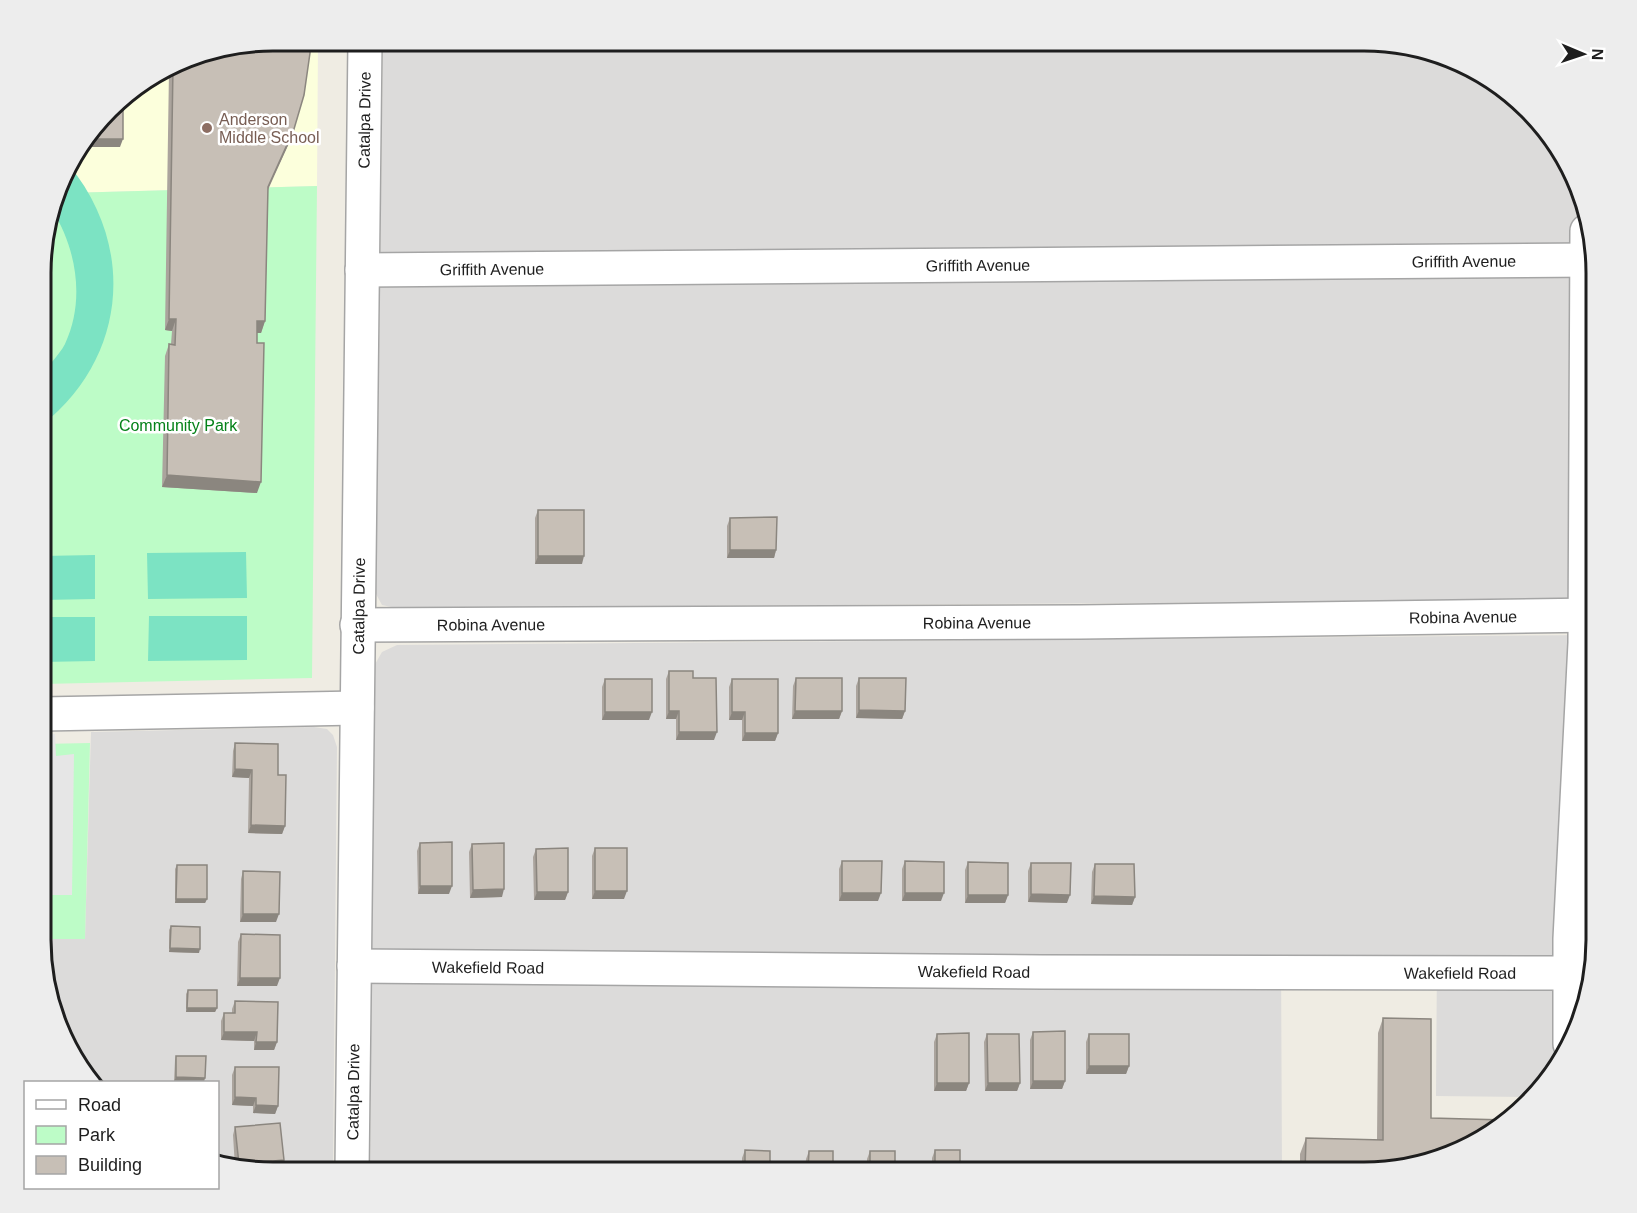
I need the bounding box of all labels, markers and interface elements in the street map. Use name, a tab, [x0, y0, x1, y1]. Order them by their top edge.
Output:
north arrow	[1553, 24, 1613, 84]
text: N	[1589, 48, 1606, 61]
street label: Catalpa Drive	[356, 71, 374, 169]
place label: Anderson Middle School	[219, 111, 320, 146]
marker: Anderson Middle School	[200, 121, 214, 135]
street label: Griffith Avenue	[1412, 253, 1516, 270]
street label: Griffith Avenue	[926, 257, 1030, 274]
street label: Griffith Avenue	[440, 261, 544, 278]
park label: Community Park	[119, 417, 238, 434]
street label: Catalpa Drive	[350, 557, 368, 655]
street label: Robina Avenue	[1409, 608, 1517, 627]
street label: Robina Avenue	[923, 614, 1031, 632]
street label: Robina Avenue	[437, 616, 545, 634]
street label: Wakefield Road	[432, 959, 544, 977]
street label: Wakefield Road	[918, 963, 1030, 981]
street label: Wakefield Road	[1404, 965, 1516, 982]
street label: Catalpa Drive	[344, 1043, 362, 1141]
legend	[24, 1081, 219, 1189]
text: Road	[78, 1095, 121, 1115]
text: Park	[78, 1125, 116, 1145]
text: Building	[78, 1155, 142, 1175]

